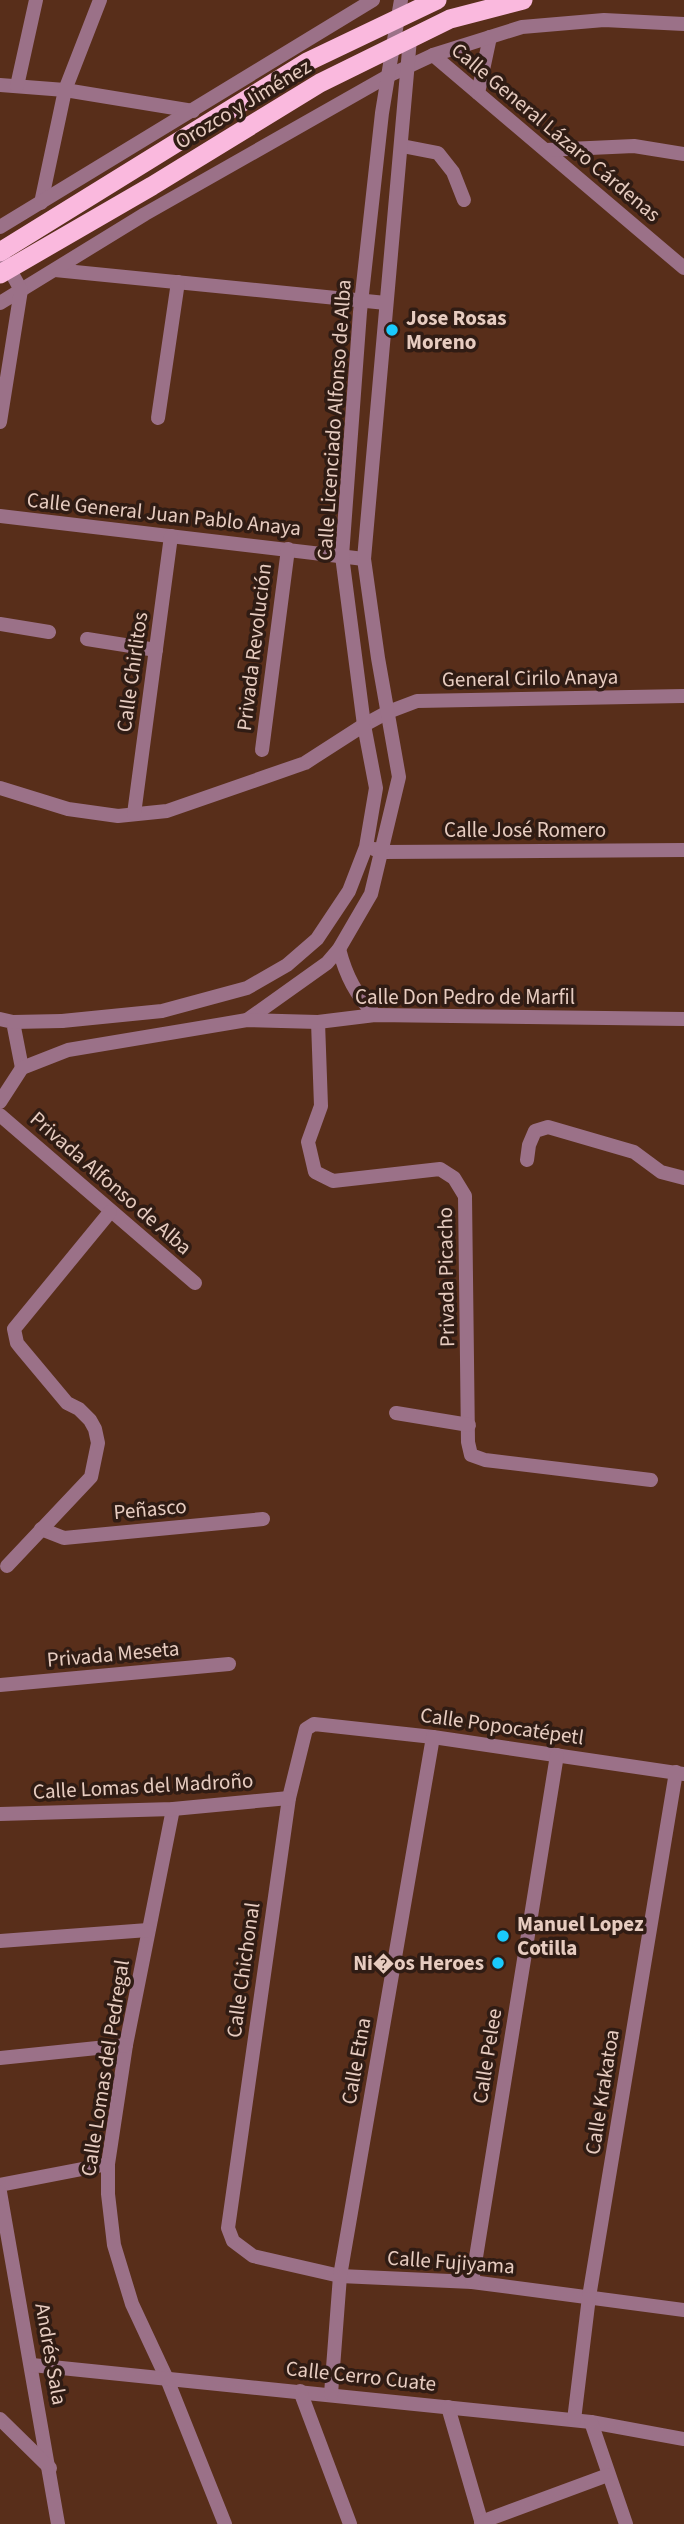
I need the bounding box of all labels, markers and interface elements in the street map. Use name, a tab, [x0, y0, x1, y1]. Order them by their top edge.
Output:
street label: Calle General Lázaro Cárdenas	[445, 35, 667, 229]
street label: Orozco y Jiménez	[169, 52, 317, 156]
street label: Calle Licenciado Alfonso de Alba	[309, 278, 359, 562]
place label: Jose Rosas Moreno	[406, 303, 507, 357]
marker: Jose Rosas Moreno	[384, 322, 400, 338]
street label: Calle General Juan Pablo Anaya	[25, 485, 303, 543]
street label: Privada Revolución	[229, 562, 279, 732]
street label: Calle Chirlitos	[109, 610, 155, 734]
street label: General Cirilo Anaya	[442, 661, 618, 695]
street label: Calle José Romero	[444, 815, 606, 845]
street label: Calle Don Pedro de Marfil	[355, 982, 575, 1012]
street label: Privada Alfonso de Alba	[24, 1104, 198, 1262]
street label: Privada Picacho	[430, 1207, 462, 1347]
street label: Peñasco	[112, 1491, 188, 1527]
street label: Privada Meseta	[46, 1633, 180, 1675]
street label: Calle Popocatépetl	[418, 1700, 586, 1752]
street label: Calle Lomas del Madroño	[32, 1765, 254, 1807]
street label: Calle Chichonal	[219, 1900, 267, 2040]
place label: Manuel Lopez Cotilla	[517, 1909, 644, 1963]
marker: Manuel Lopez Cotilla	[495, 1928, 511, 1944]
place label: Ni�os Heroes	[353, 1948, 484, 1978]
marker: Ni�os Heroes	[490, 1955, 506, 1971]
street label: Calle Lomas del Pedregal	[73, 1958, 137, 2178]
street label: Calle Pelee	[465, 2006, 509, 2106]
street label: Calle Etna	[334, 2015, 378, 2107]
street label: Calle Krakatoa	[577, 2027, 627, 2157]
street label: Calle Fujiyama	[386, 2243, 516, 2281]
street label: Andrés Sala	[27, 2301, 75, 2407]
street label: Calle Cerro Cuate	[284, 2353, 438, 2399]

